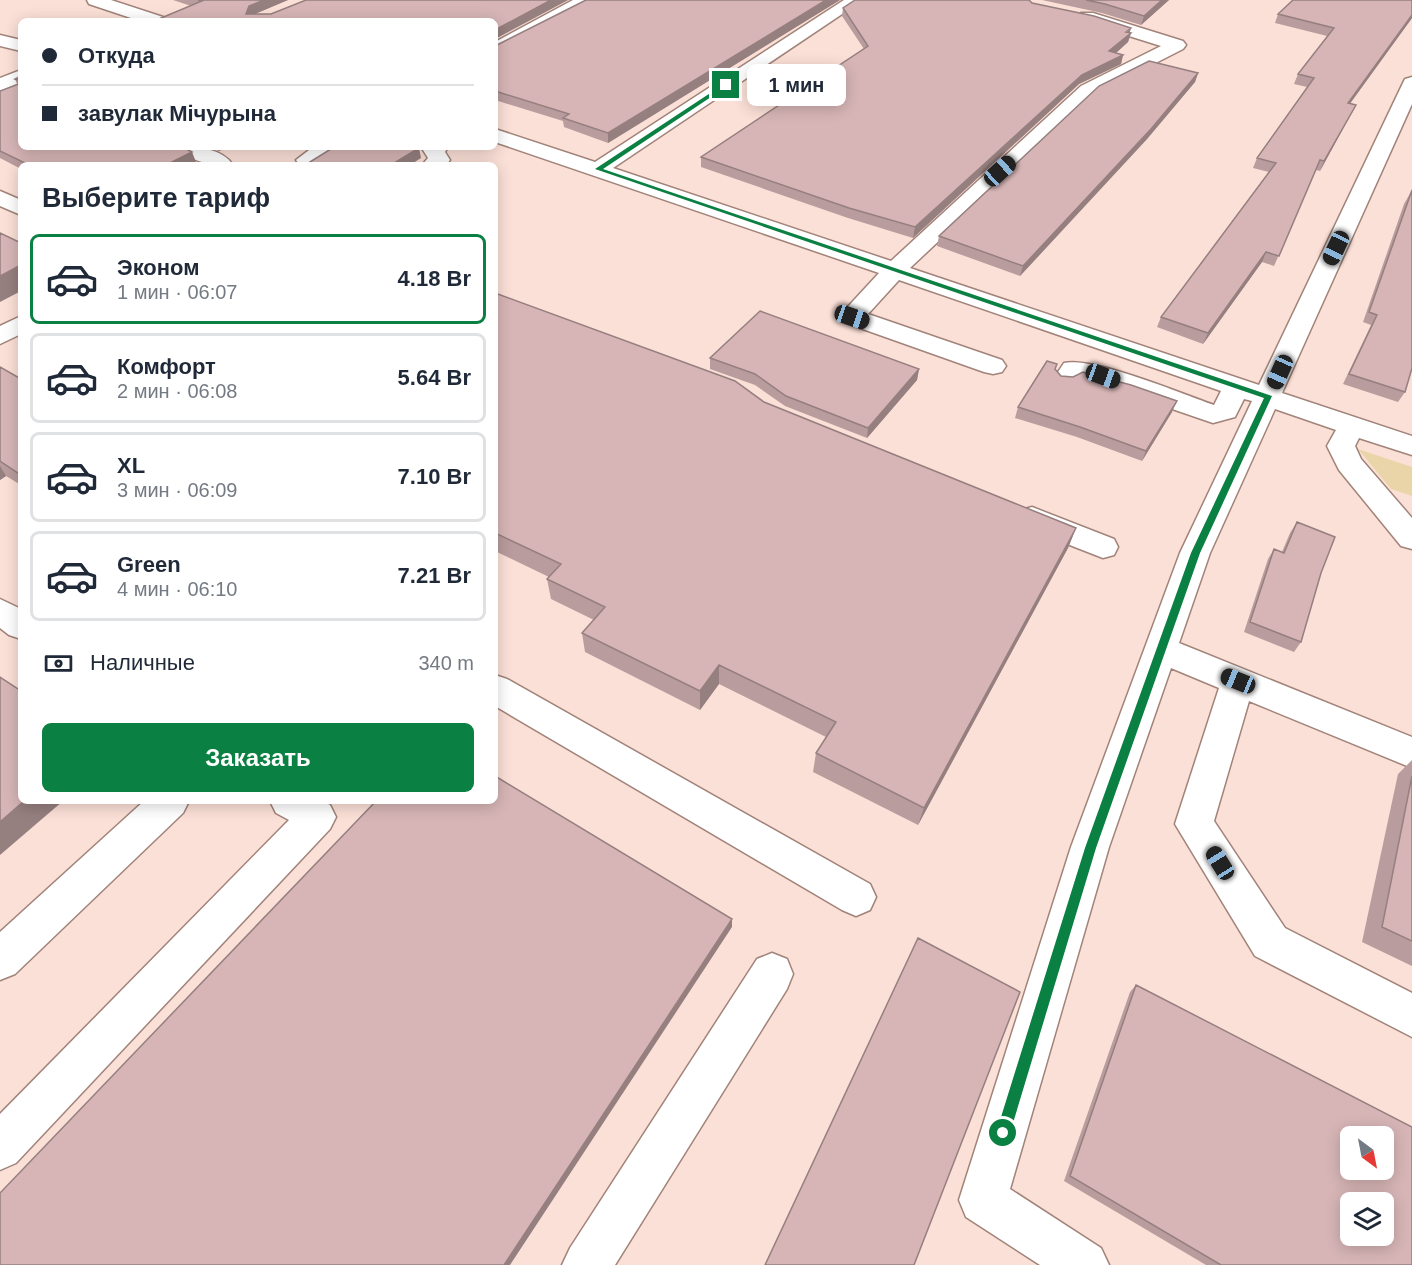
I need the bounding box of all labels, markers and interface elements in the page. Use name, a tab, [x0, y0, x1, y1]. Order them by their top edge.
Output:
text: Откуда	[78, 43, 155, 68]
callout: 1 мин	[747, 64, 846, 106]
route end	[712, 71, 739, 98]
text: 1 мин	[769, 74, 824, 96]
text: завулак Мічурына	[78, 101, 276, 126]
car	[981, 152, 1019, 190]
text: Выберите тариф	[42, 183, 270, 213]
car	[1320, 228, 1352, 268]
icon: car	[45, 252, 99, 306]
text: Эконом	[117, 255, 200, 280]
text: 4.18 Br	[398, 266, 471, 291]
text: 1 мин · 06:07	[117, 281, 237, 303]
car	[832, 303, 872, 331]
icon: car	[45, 351, 99, 405]
car	[1264, 352, 1296, 392]
text: Комфорт	[117, 354, 216, 379]
car	[1083, 361, 1123, 391]
text: 5.64 Br	[398, 365, 471, 390]
text: 2 мин · 06:08	[117, 380, 237, 402]
icon: car	[45, 450, 99, 504]
text: XL	[117, 453, 145, 478]
text: 7.10 Br	[398, 464, 471, 489]
text: 3 мин · 06:09	[117, 479, 237, 501]
icon: car	[45, 549, 99, 603]
text: Green	[117, 552, 181, 577]
text: 7.21 Br	[398, 563, 471, 588]
text: 4 мин · 06:10	[117, 578, 237, 600]
icon: cash	[42, 647, 75, 680]
text: Наличные	[90, 650, 195, 675]
text: 340 m	[418, 652, 474, 674]
car	[1218, 666, 1258, 696]
button: Заказать	[42, 723, 474, 792]
car	[1203, 843, 1237, 883]
route start	[989, 1119, 1016, 1146]
north arrow	[1340, 1126, 1394, 1180]
map controls	[1340, 1126, 1394, 1246]
button: layers	[1340, 1192, 1394, 1246]

